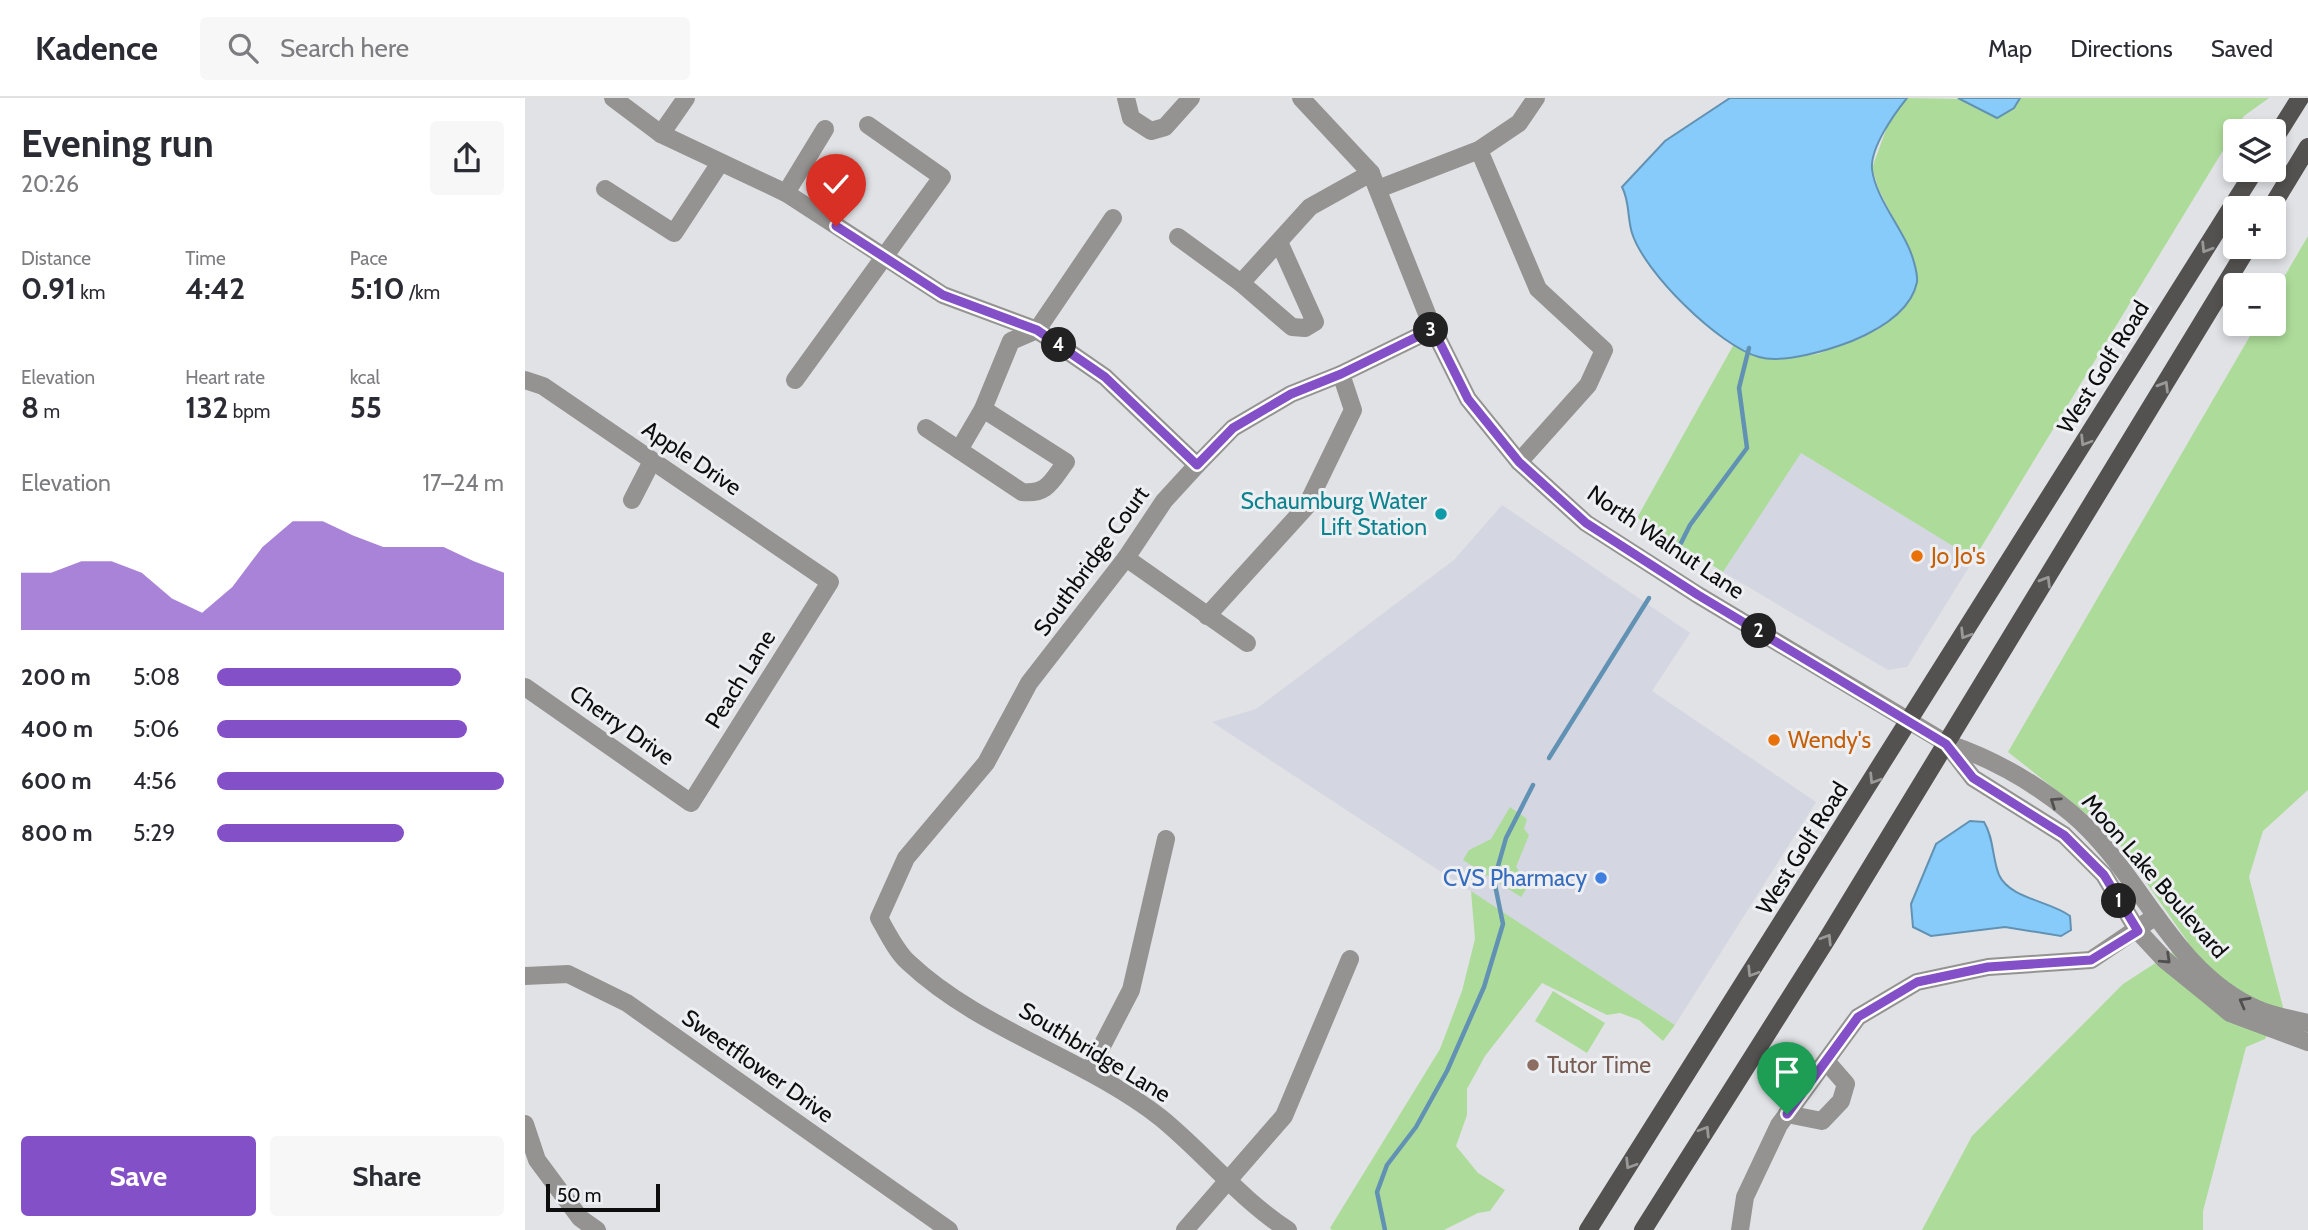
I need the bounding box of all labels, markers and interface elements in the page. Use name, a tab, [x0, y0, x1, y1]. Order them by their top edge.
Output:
search box	[200, 17, 690, 80]
text: Kadence	[35, 28, 158, 68]
icon: search	[224, 29, 262, 67]
text: Search here	[280, 32, 409, 64]
text: Map	[1988, 34, 2032, 63]
text: Directions	[2070, 34, 2173, 63]
text: Saved	[2211, 34, 2273, 63]
map controls	[2223, 119, 2286, 336]
button: layers	[2223, 119, 2286, 182]
text: Evening run	[21, 120, 214, 167]
button: share	[430, 121, 504, 195]
pin	[806, 154, 866, 226]
icon: check	[817, 165, 855, 203]
text: 20:26	[21, 170, 79, 198]
button: +	[2223, 196, 2286, 259]
one-way arrow	[2202, 241, 2215, 254]
text: Distance	[21, 247, 91, 270]
text: Time	[185, 247, 226, 270]
text: Pace	[350, 247, 388, 270]
text: 0.91	[21, 270, 76, 307]
text: 4:42	[185, 270, 245, 307]
text: 5:10	[350, 270, 405, 307]
button: −	[2223, 273, 2286, 336]
text: km	[76, 281, 105, 304]
text: /km	[405, 281, 440, 304]
street label: West Golf Road	[2051, 295, 2155, 439]
pin: 3	[1413, 313, 1448, 348]
text: 3	[1425, 318, 1436, 341]
pin: 4	[1041, 328, 1077, 362]
text: 4	[1053, 333, 1064, 356]
text: Elevation	[21, 366, 95, 389]
text: Heart rate	[185, 366, 265, 389]
text: kcal	[350, 366, 380, 389]
one-way arrow	[2155, 381, 2168, 394]
text: 8	[21, 389, 39, 426]
text: 132	[185, 389, 228, 426]
text: 55	[350, 389, 382, 426]
text: m	[39, 400, 60, 423]
text: bpm	[228, 400, 271, 423]
street label: Apple Drive	[637, 415, 747, 502]
one-way arrow	[2081, 434, 2094, 447]
text: Elevation	[21, 469, 111, 497]
text: 17–24 m	[423, 469, 504, 497]
street label: North Walnut Lane	[1582, 479, 1750, 605]
street label: Southbridge Court	[1027, 481, 1155, 641]
place label: Schaumburg Water Lift Station	[1240, 487, 1428, 541]
marker: Schaumburg Water Lift Station	[1433, 506, 1449, 522]
place label: Jo Jo's	[1930, 542, 1985, 570]
marker: Jo Jo's	[1909, 548, 1925, 564]
one-way arrow	[2038, 576, 2051, 589]
pin: 2	[1741, 614, 1777, 648]
text: 2	[1753, 619, 1764, 642]
street label: Peach Lane	[699, 624, 781, 733]
one-way arrow	[1960, 626, 1973, 639]
text: 200 m	[21, 663, 91, 691]
text: 5:08	[133, 663, 180, 691]
street label: Cherry Drive	[564, 679, 680, 771]
text: 400 m	[21, 715, 93, 743]
text: 5:06	[133, 715, 179, 743]
place label: Wendy's	[1788, 726, 1871, 754]
marker: Wendy's	[1766, 732, 1782, 748]
text: 600 m	[21, 767, 92, 795]
text: 4:56	[133, 767, 177, 795]
one-way arrow	[1869, 772, 1882, 785]
street label: West Golf Road	[1750, 776, 1854, 920]
street label: Moon Lake Boulevard	[2076, 788, 2234, 964]
one-way arrow	[2050, 798, 2063, 811]
text: 800 m	[21, 819, 93, 847]
text: 5:29	[133, 819, 175, 847]
place label: CVS Pharmacy	[1443, 864, 1587, 892]
marker: CVS Pharmacy	[1593, 870, 1609, 886]
pin: 1	[2101, 884, 2137, 918]
text: 1	[2115, 889, 2122, 912]
one-way arrow	[1819, 933, 1832, 946]
one-way arrow	[2158, 951, 2171, 964]
one-way arrow	[1748, 964, 1761, 977]
street label: Southbridge Lane	[1014, 996, 1176, 1108]
one-way arrow	[2238, 997, 2251, 1010]
street label: Sweetflower Drive	[677, 1003, 839, 1129]
pin	[1757, 1042, 1817, 1114]
place label: Tutor Time	[1547, 1051, 1651, 1079]
icon: arrive	[1768, 1053, 1806, 1091]
marker: Tutor Time	[1525, 1057, 1541, 1073]
one-way arrow	[1697, 1126, 1710, 1139]
button: Save	[21, 1136, 256, 1216]
button: Share	[270, 1136, 504, 1216]
one-way arrow	[1626, 1156, 1639, 1169]
scale bar	[546, 1181, 660, 1213]
text: 50 m	[557, 1184, 601, 1207]

